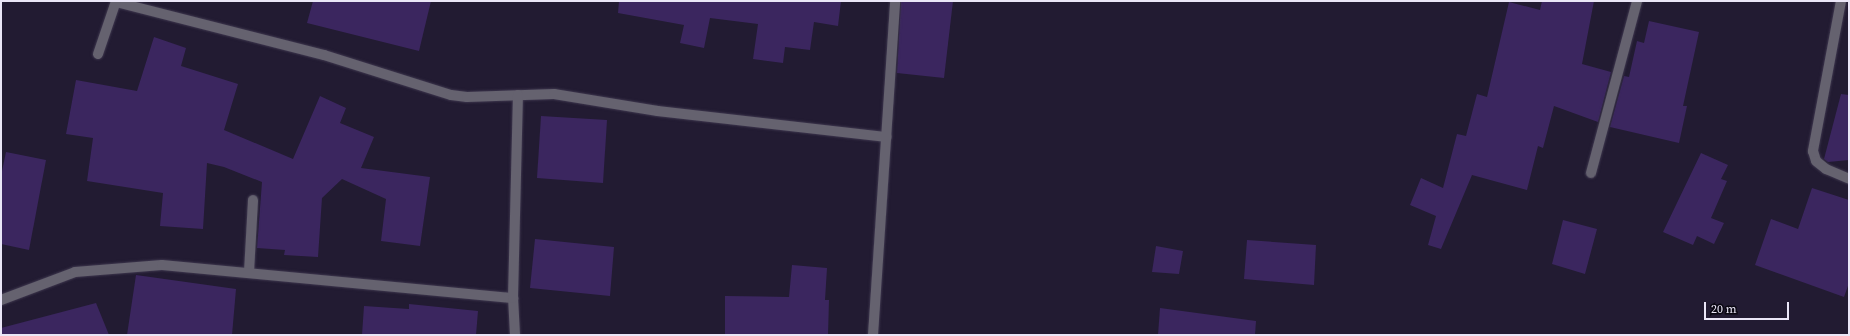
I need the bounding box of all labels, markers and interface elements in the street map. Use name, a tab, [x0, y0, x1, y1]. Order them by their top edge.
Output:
scale bar	[1706, 294, 1791, 320]
text: 20 m	[1711, 301, 1737, 317]

